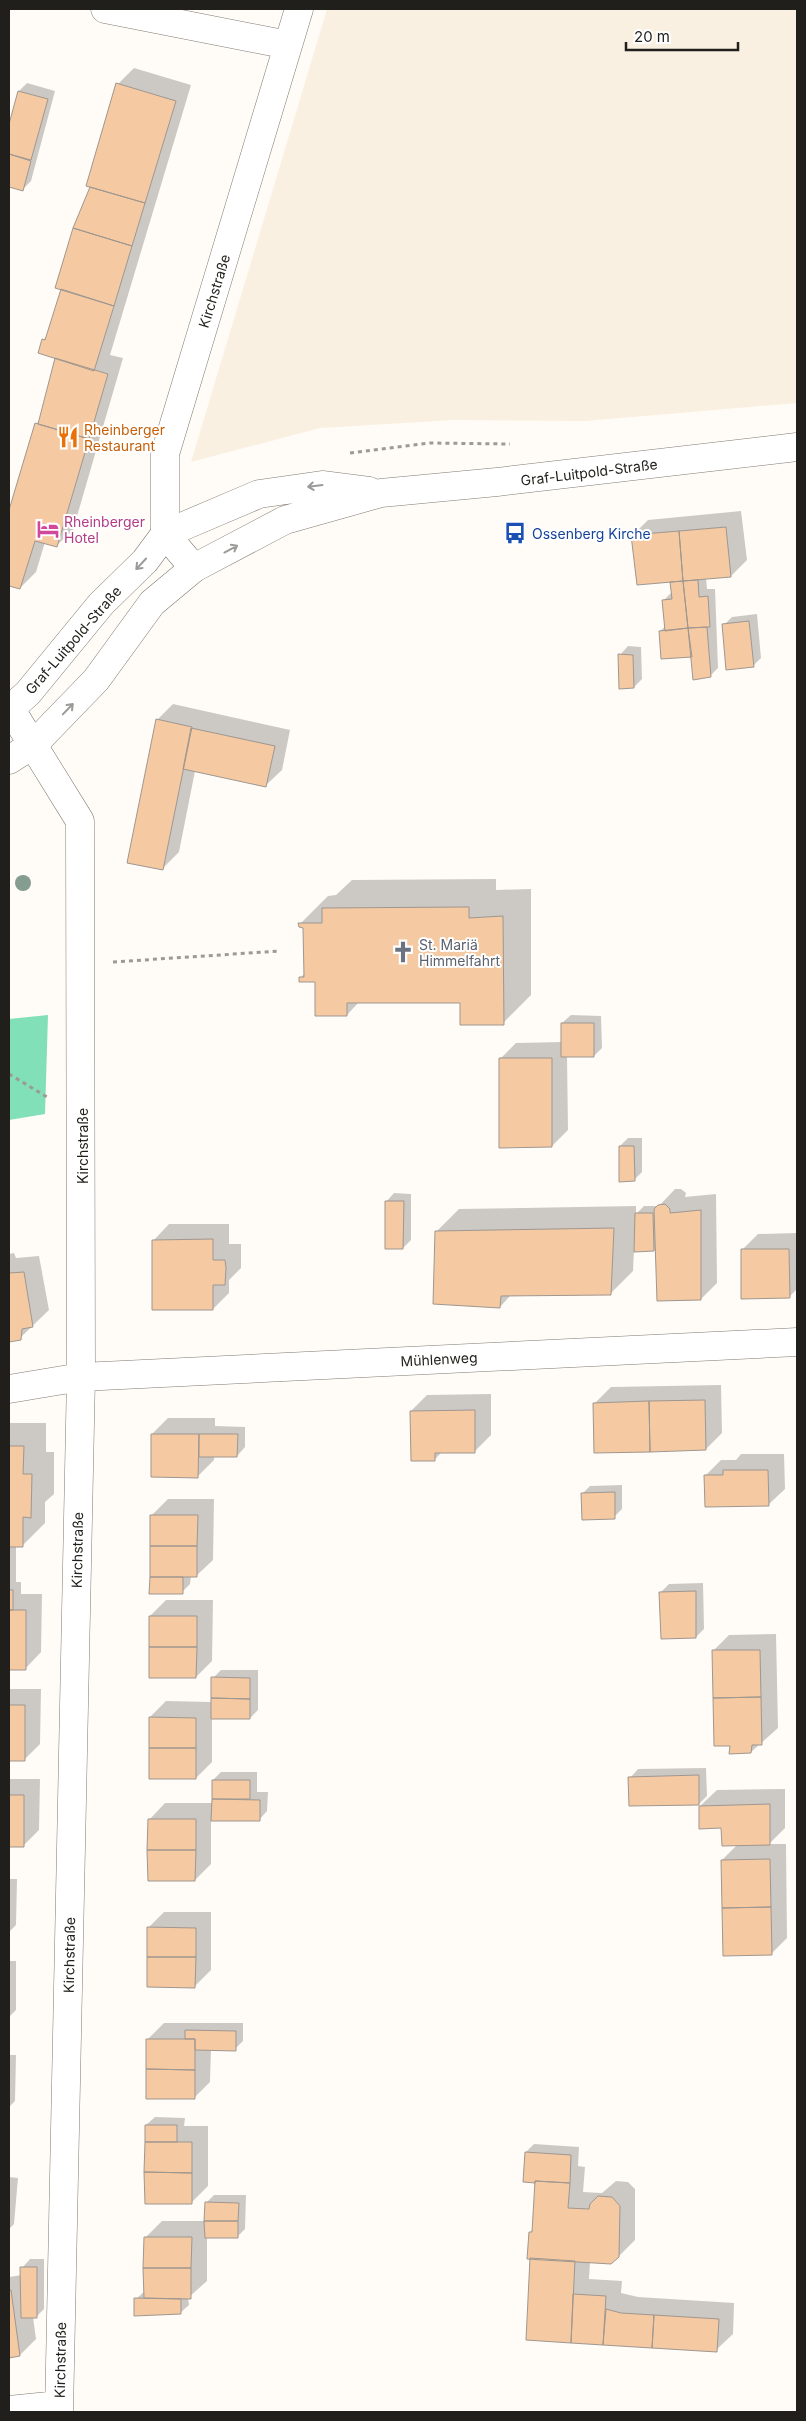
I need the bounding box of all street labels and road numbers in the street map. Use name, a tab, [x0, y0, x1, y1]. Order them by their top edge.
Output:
street label: Kirchstraße	[195, 252, 233, 330]
street label: Graf-Luitpold-Straße	[520, 455, 658, 489]
street label: Graf-Luitpold-Straße	[21, 582, 125, 698]
street label: Kirchstraße	[74, 1108, 91, 1184]
street label: Mühlenweg	[400, 1348, 478, 1370]
street label: Kirchstraße	[68, 1512, 86, 1588]
street label: Kirchstraße	[60, 1917, 78, 1993]
street label: Kirchstraße	[51, 2322, 69, 2398]

